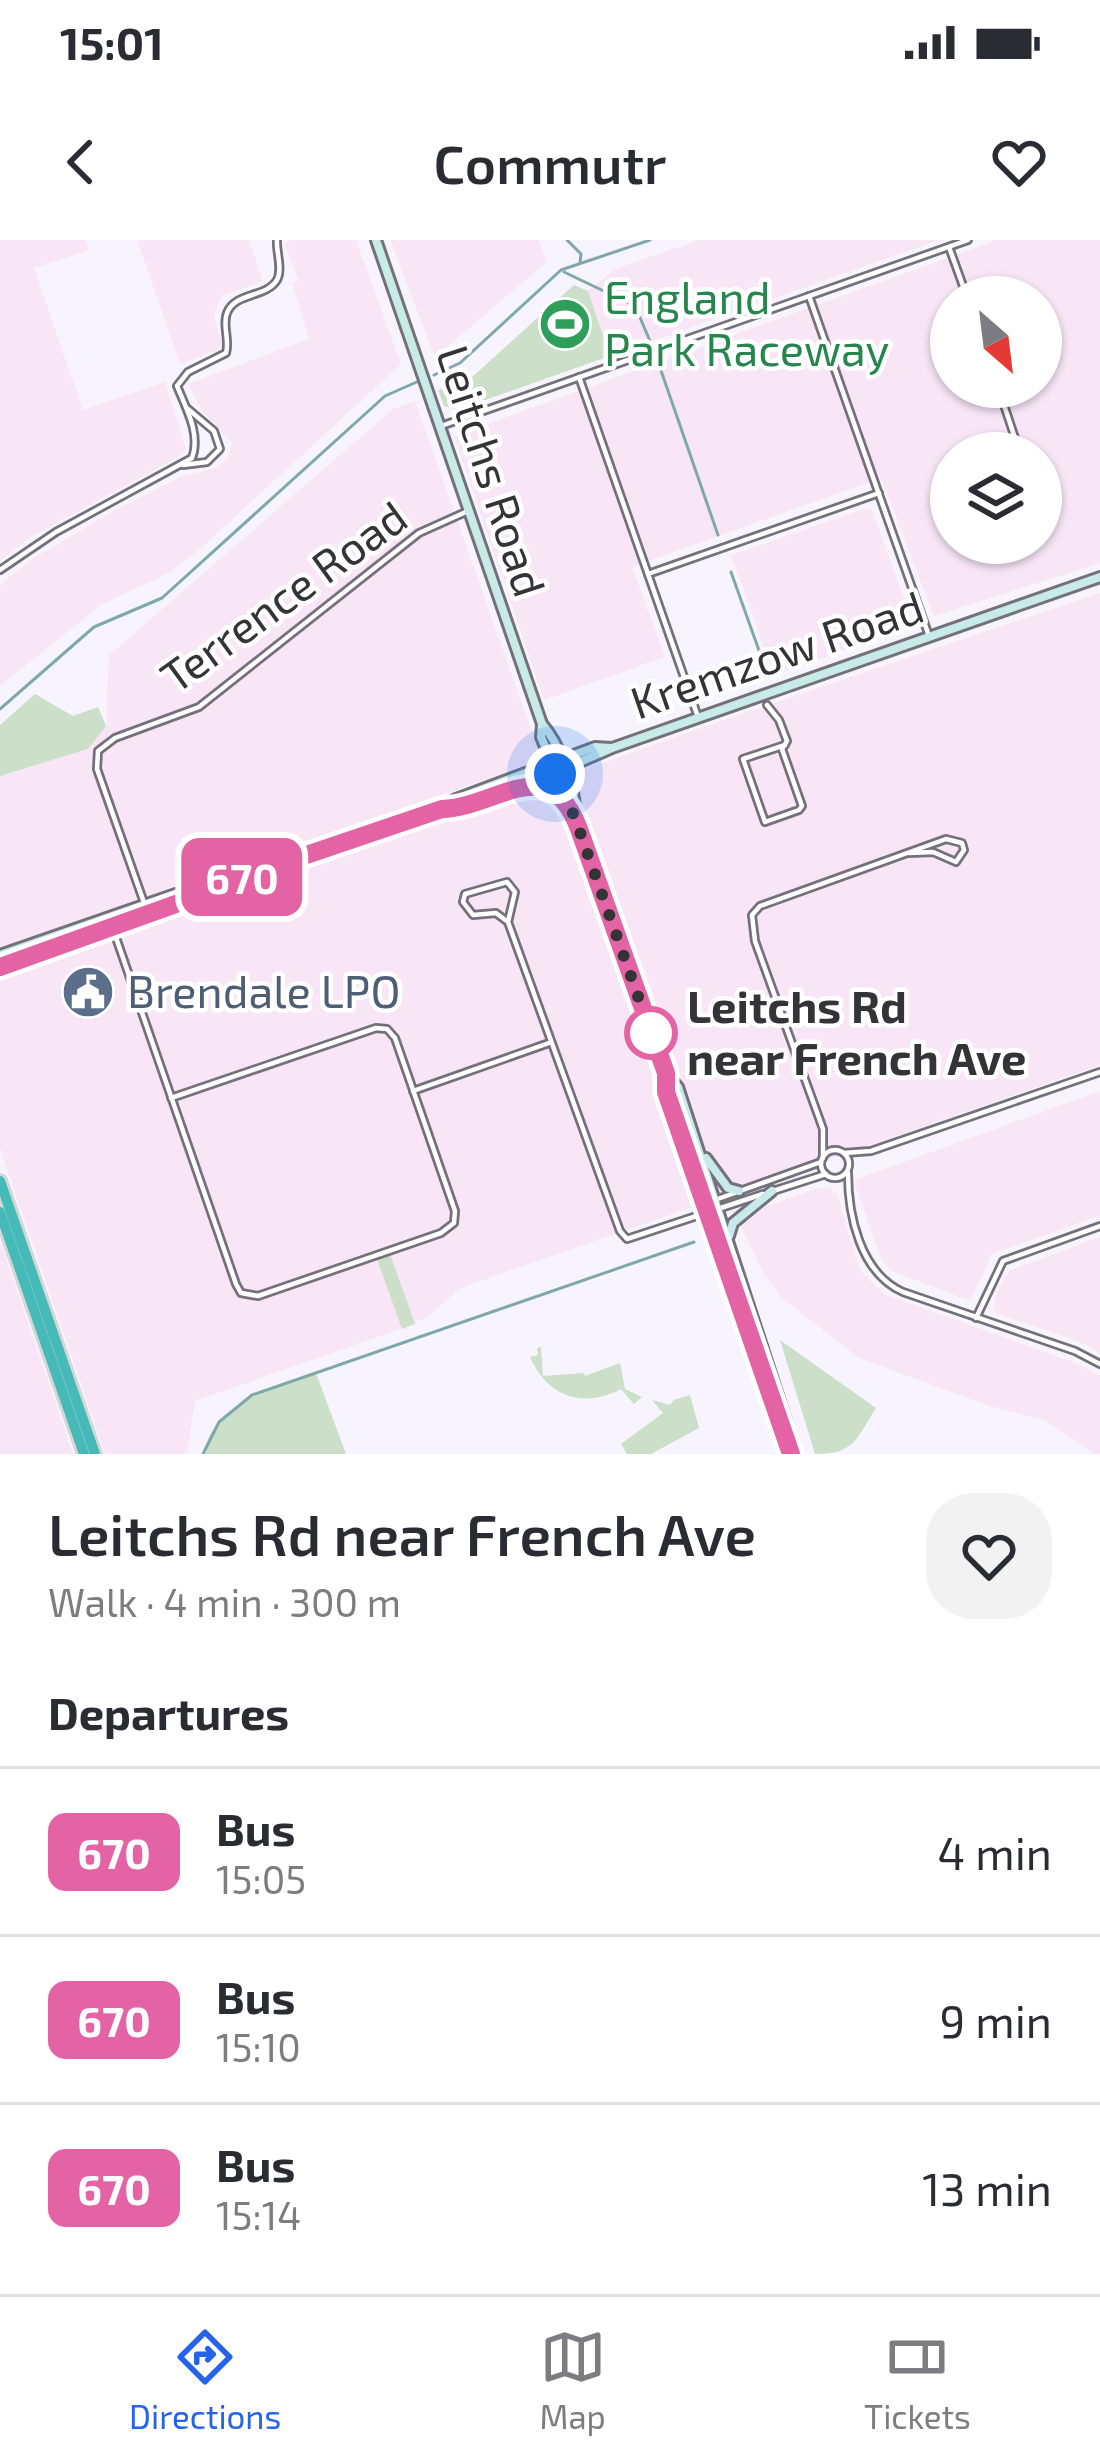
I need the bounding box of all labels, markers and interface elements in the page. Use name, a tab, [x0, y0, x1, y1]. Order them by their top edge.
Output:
text: 15:01	[60, 15, 164, 69]
icon: back	[48, 129, 114, 195]
icon: heart	[986, 129, 1052, 195]
text: Commutr	[434, 130, 666, 195]
place label: England Park Raceway	[604, 269, 889, 375]
north arrow	[930, 276, 1062, 408]
map controls	[930, 276, 1062, 564]
sports icon: England Park Raceway	[537, 296, 593, 352]
street label: Leitchs Road	[427, 338, 559, 602]
button: layers	[930, 432, 1062, 564]
street label: Terrence Road	[149, 488, 416, 703]
street label: Kremzow Road	[623, 578, 930, 728]
your location	[525, 744, 585, 804]
line badge: 670	[173, 838, 311, 916]
text: 670	[205, 852, 279, 902]
place label: Brendale LPO	[127, 963, 400, 1017]
public building icon: Brendale LPO	[60, 964, 116, 1020]
place label: Leitchs Rd near French Ave	[687, 978, 1026, 1084]
marker: Leitchs Rd near French Ave	[626, 1008, 676, 1058]
button: heart	[926, 1493, 1052, 1619]
text: Leitchs Rd near French Ave	[48, 1499, 756, 1567]
text: Walk · 4 min · 300 m	[48, 1578, 401, 1625]
text: Departures	[48, 1685, 289, 1739]
text: Bus	[216, 1801, 295, 1855]
text: 4 min	[938, 1825, 1052, 1879]
text: 670	[77, 1827, 151, 1877]
text: 15:05	[216, 1855, 306, 1902]
text: Bus	[216, 1969, 295, 2023]
text: 9 min	[939, 1993, 1052, 2047]
text: 670	[77, 1995, 151, 2045]
text: 15:10	[216, 2023, 301, 2070]
text: Bus	[216, 2137, 295, 2191]
text: 13 min	[922, 2161, 1052, 2215]
text: 670	[77, 2163, 151, 2213]
text: 15:14	[216, 2191, 301, 2238]
tab: Directions	[129, 2324, 281, 2436]
tab: Map	[540, 2324, 606, 2436]
tab: Tickets	[864, 2324, 971, 2436]

